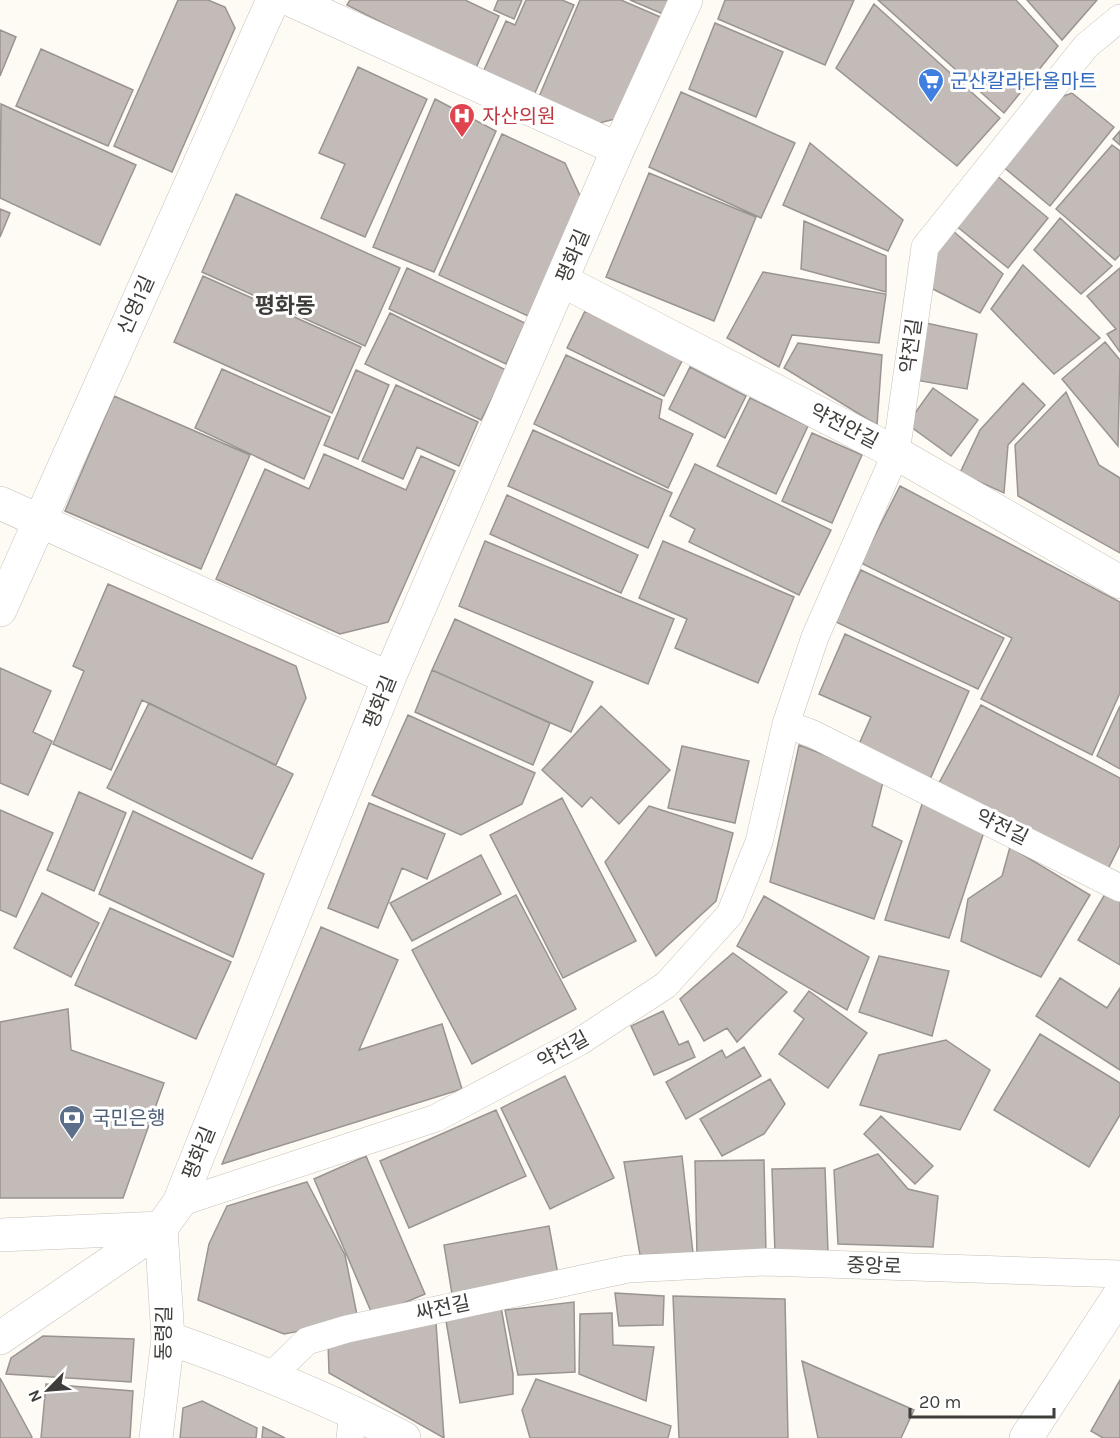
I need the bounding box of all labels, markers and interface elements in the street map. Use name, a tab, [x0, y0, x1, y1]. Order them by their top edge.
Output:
supermarket icon: 군산칼라타올마트	[916, 66, 946, 104]
place label: 군산칼라타올마트	[950, 70, 1097, 93]
hospital icon: 자산의원	[447, 101, 477, 139]
place label: 자산의원	[482, 105, 556, 128]
street label: 평화길	[552, 226, 594, 286]
street label: 신영1길	[113, 272, 159, 338]
district label: 평화동	[255, 293, 315, 319]
street label: 약전길	[896, 317, 926, 375]
street label: 약전안길	[806, 399, 882, 453]
street label: 평화길	[359, 672, 401, 732]
street label: 약전길	[972, 805, 1032, 849]
street label: 약전길	[533, 1027, 593, 1073]
bank icon: 국민은행	[57, 1103, 87, 1141]
place label: 국민은행	[92, 1107, 166, 1130]
street label: 평화길	[178, 1123, 220, 1183]
street label: 중앙로	[846, 1254, 902, 1278]
street label: 싸전길	[414, 1291, 472, 1325]
street label: 동령길	[152, 1305, 176, 1361]
north arrow	[18, 1360, 78, 1420]
scale bar	[910, 1381, 1054, 1419]
text: N	[24, 1387, 46, 1405]
text: 20 m	[919, 1391, 961, 1413]

